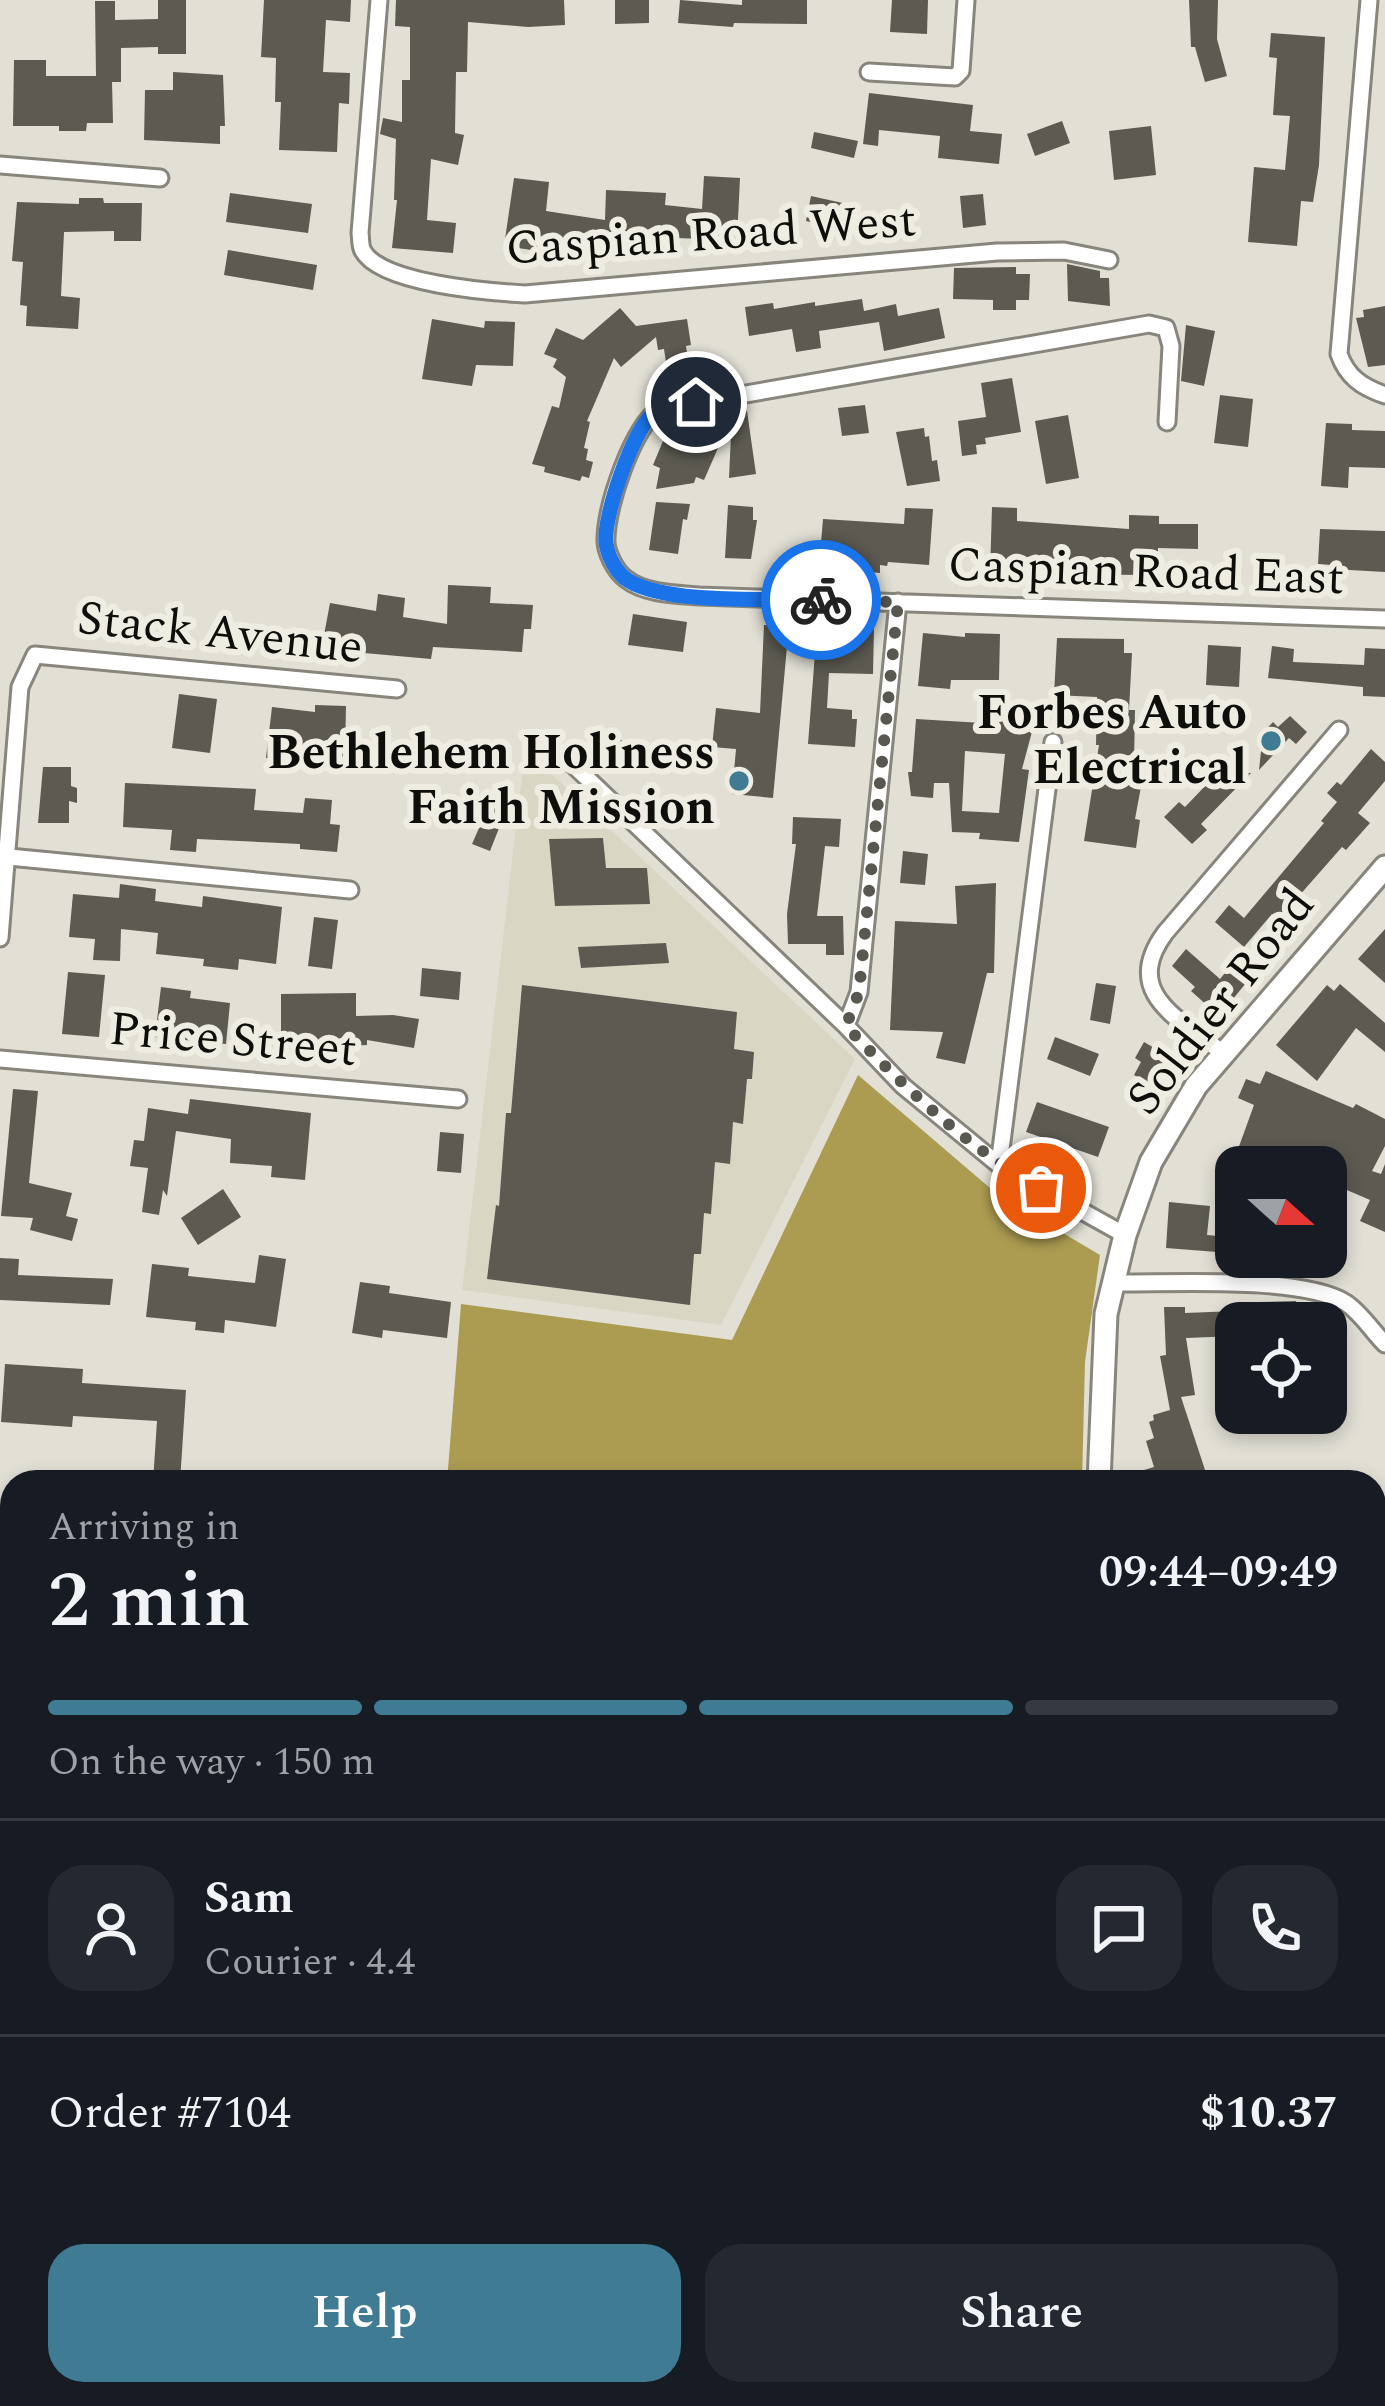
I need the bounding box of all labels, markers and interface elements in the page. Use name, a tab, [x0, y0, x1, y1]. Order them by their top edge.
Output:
street label: Caspian Road West	[503, 184, 919, 286]
pin	[645, 351, 747, 453]
icon: home	[663, 369, 729, 435]
street label: Caspian Road East	[946, 529, 1346, 615]
courier	[761, 540, 881, 660]
icon: bike	[788, 567, 854, 633]
street label: Stack Avenue	[74, 582, 366, 684]
place label: Forbes Auto Electrical	[977, 677, 1247, 805]
place label: Bethlehem Holiness Faith Mission	[267, 717, 715, 845]
marker: Forbes Auto Electrical	[1258, 728, 1284, 754]
marker: Bethlehem Holiness Faith Mission	[726, 768, 752, 794]
street label: Soldier Road	[1109, 873, 1333, 1131]
street label: Price Street	[106, 993, 360, 1087]
pin	[990, 1137, 1092, 1239]
north arrow	[1215, 1146, 1347, 1278]
map controls	[1215, 1146, 1347, 1434]
icon: bag	[1008, 1155, 1074, 1221]
button: locate	[1215, 1302, 1347, 1434]
text: Arriving in	[48, 1498, 240, 1557]
text: 09:44–09:49	[1099, 1538, 1338, 1607]
text: 2 min	[48, 1542, 250, 1661]
text: On the way · 150 m	[48, 1733, 375, 1792]
text: Sam	[204, 1864, 294, 1933]
button: person	[48, 1865, 174, 1991]
button: chat	[1056, 1865, 1182, 1991]
button: phone	[1212, 1865, 1338, 1991]
text: Courier · 4.4	[204, 1933, 415, 1992]
text: Order #7104	[48, 2079, 291, 2148]
text: $10.37	[1200, 2079, 1338, 2148]
button: Help	[48, 2244, 681, 2382]
button: Share	[705, 2244, 1338, 2382]

